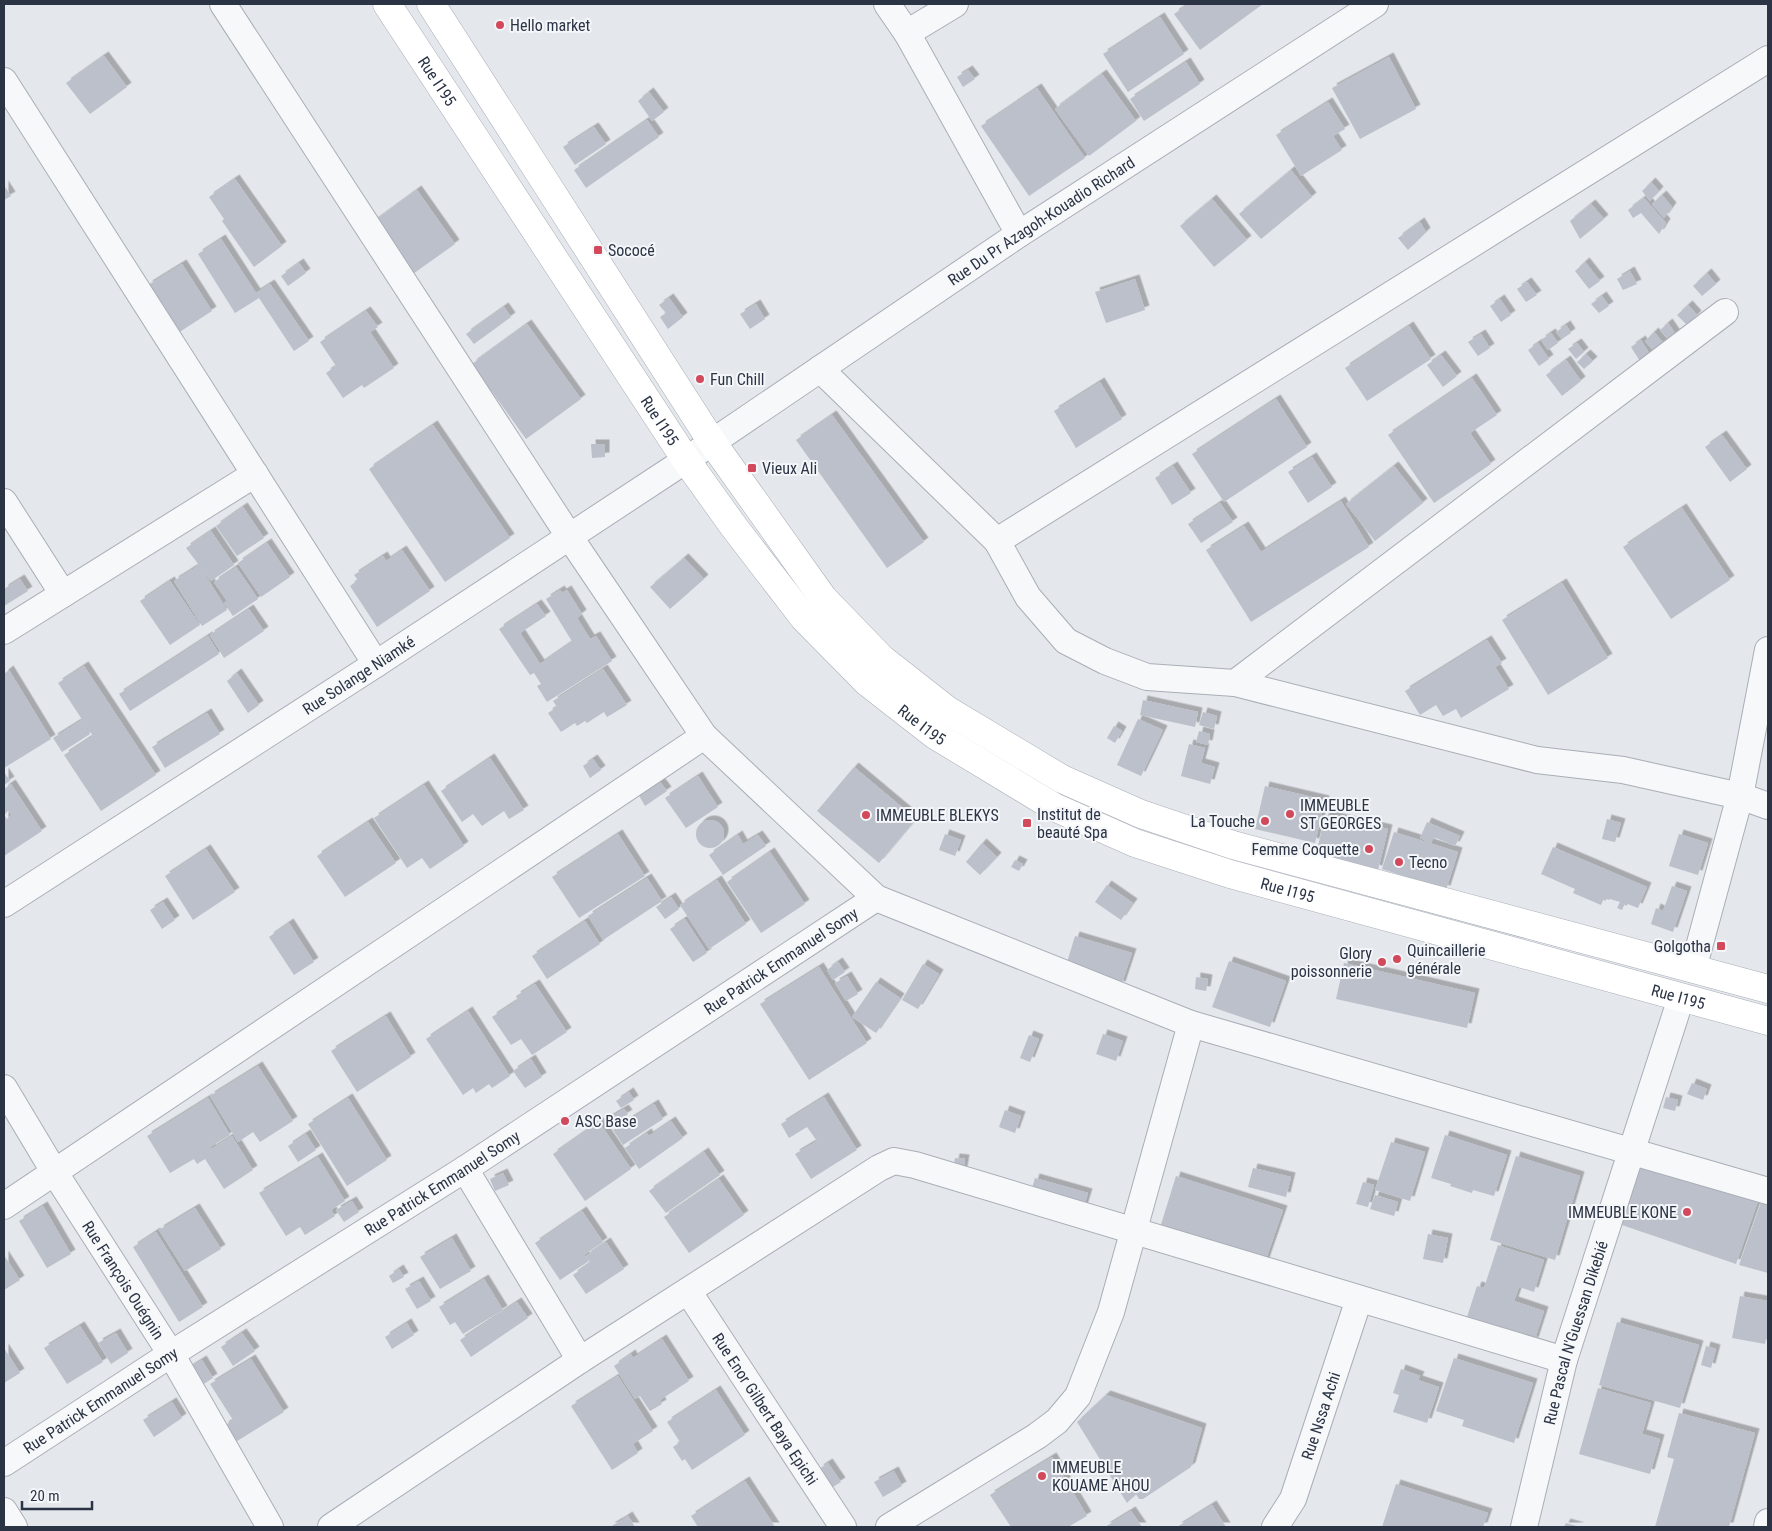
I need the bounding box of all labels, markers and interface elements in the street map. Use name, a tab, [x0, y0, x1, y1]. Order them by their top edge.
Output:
place label: Hello market	[510, 16, 591, 35]
marker: Hello market	[494, 19, 506, 31]
street label: Rue I195	[414, 53, 461, 109]
street label: Rue Du Pr Azagoh-Kouadio Richard	[944, 152, 1138, 289]
place label: Sococé	[608, 241, 655, 260]
marker: Sococé	[592, 244, 604, 256]
place label: Fun Chill	[710, 370, 765, 389]
marker: Fun Chill	[694, 373, 706, 385]
street label: Rue I195	[637, 392, 683, 449]
place label: Vieux Ali	[762, 459, 817, 478]
marker: Vieux Ali	[746, 462, 758, 474]
street label: Rue Solange Niamké	[299, 632, 418, 718]
street label: Rue I195	[894, 700, 949, 749]
place label: IMMEUBLE ST GEORGES	[1300, 796, 1381, 833]
place label: Institut de beauté Spa	[1037, 805, 1108, 842]
place label: IMMEUBLE BLEKYS	[876, 806, 999, 825]
marker: IMMEUBLE ST GEORGES	[1284, 808, 1296, 820]
marker: IMMEUBLE BLEKYS	[860, 809, 872, 821]
place label: La Touche	[1190, 812, 1255, 831]
marker: La Touche	[1259, 815, 1271, 827]
marker: Institut de beauté Spa	[1021, 817, 1033, 829]
place label: Femme Coquette	[1251, 840, 1359, 859]
marker: Femme Coquette	[1363, 843, 1375, 855]
place label: Tecno	[1409, 853, 1447, 872]
marker: Tecno	[1393, 856, 1405, 868]
street label: Rue I195	[1259, 873, 1317, 906]
street label: Rue Patrick Emmanuel Somy	[700, 903, 862, 1018]
place label: Golgotha	[1654, 937, 1711, 956]
marker: Golgotha	[1715, 940, 1727, 952]
place label: Quincaillerie générale	[1407, 941, 1485, 978]
place label: Glory poissonnerie	[1291, 944, 1372, 981]
marker: Quincaillerie générale	[1391, 953, 1403, 965]
marker: Glory poissonnerie	[1376, 956, 1388, 968]
street label: Rue I195	[1649, 980, 1708, 1013]
place label: ASC Base	[575, 1112, 636, 1131]
marker: ASC Base	[559, 1115, 571, 1127]
street label: Rue Patrick Emmanuel Somy	[361, 1126, 523, 1239]
place label: IMMEUBLE KONE	[1568, 1203, 1677, 1222]
marker: IMMEUBLE KONE	[1681, 1206, 1693, 1218]
street label: Rue François Ouégnin	[79, 1217, 168, 1343]
street label: Rue Pascal N'Guessan Dikebié	[1539, 1238, 1611, 1427]
street label: Rue Enor Gilbert Baya Epichi	[709, 1329, 822, 1488]
street label: Rue Patrick Emmanuel Somy	[20, 1343, 181, 1457]
street label: Rue Nssa Achi	[1297, 1369, 1344, 1462]
place label: IMMEUBLE KOUAME AHOU	[1052, 1458, 1150, 1495]
marker: IMMEUBLE KOUAME AHOU	[1036, 1470, 1048, 1482]
scale bar	[22, 1478, 92, 1510]
text: 20 m	[30, 1487, 60, 1505]

